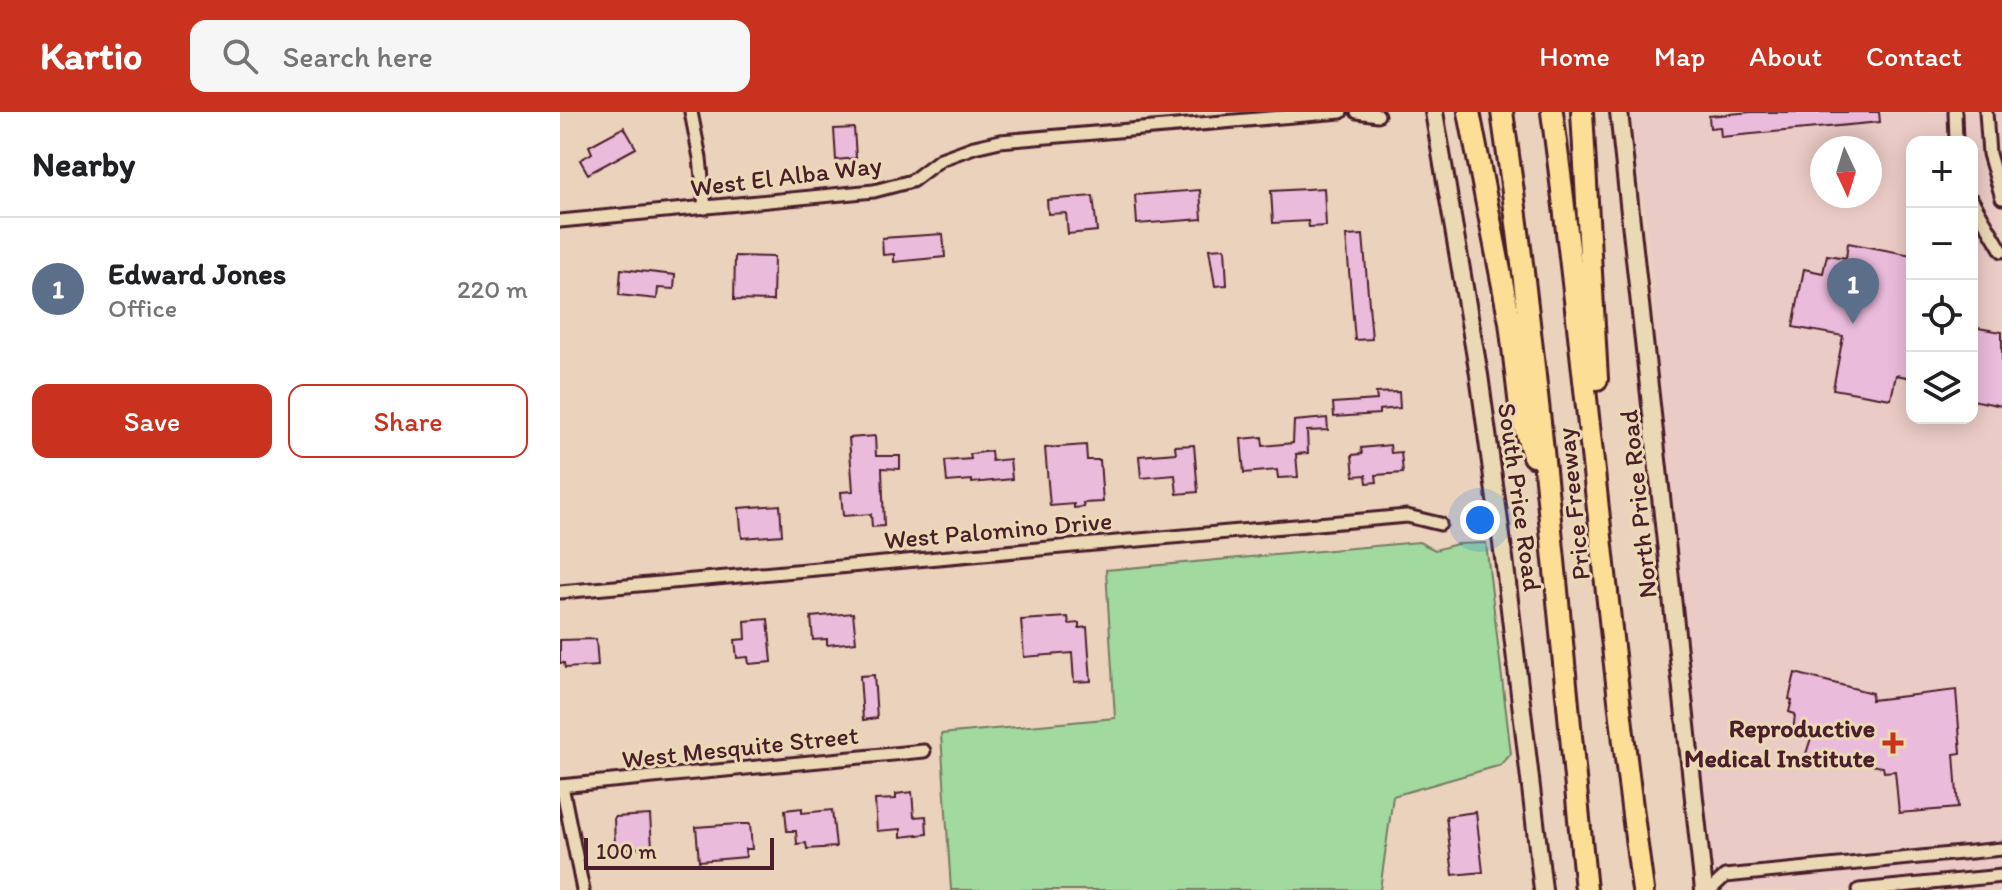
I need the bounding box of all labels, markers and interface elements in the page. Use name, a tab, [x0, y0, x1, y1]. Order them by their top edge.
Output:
search box	[190, 20, 750, 92]
text: Kartio	[40, 33, 142, 79]
icon: search	[218, 34, 262, 78]
text: Search here	[282, 38, 433, 75]
text: Home	[1539, 39, 1610, 73]
text: Map	[1654, 39, 1705, 73]
text: About	[1749, 39, 1822, 73]
text: Contact	[1866, 39, 1962, 73]
north arrow	[1810, 136, 1882, 208]
map controls	[1906, 136, 1978, 424]
button: +	[1906, 136, 1978, 208]
text: Nearby	[32, 144, 135, 185]
street label: West El Alba Way	[688, 148, 884, 204]
button: −	[1906, 208, 1978, 280]
text: Edward Jones	[108, 255, 286, 292]
pin: 1	[1827, 258, 1879, 324]
text: 1	[52, 273, 64, 305]
text: 220 m	[457, 273, 528, 305]
button: locate	[1906, 280, 1978, 352]
text: Office	[108, 292, 177, 324]
button: layers	[1906, 352, 1978, 424]
button: Save	[32, 384, 272, 458]
button: Share	[288, 384, 528, 458]
street label: South Price Road	[1491, 401, 1549, 593]
street label: North Price Road	[1612, 408, 1664, 600]
street label: Price Freeway	[1549, 426, 1597, 582]
your location	[1460, 500, 1500, 540]
street label: West Palomino Drive	[882, 504, 1114, 556]
place label: Reproductive Medical Institute	[1684, 712, 1875, 774]
street label: West Mesquite Street	[620, 719, 860, 775]
marker: Reproductive Medical Institute	[1882, 732, 1904, 754]
scale bar	[584, 834, 774, 870]
text: 100 m	[596, 838, 657, 865]

